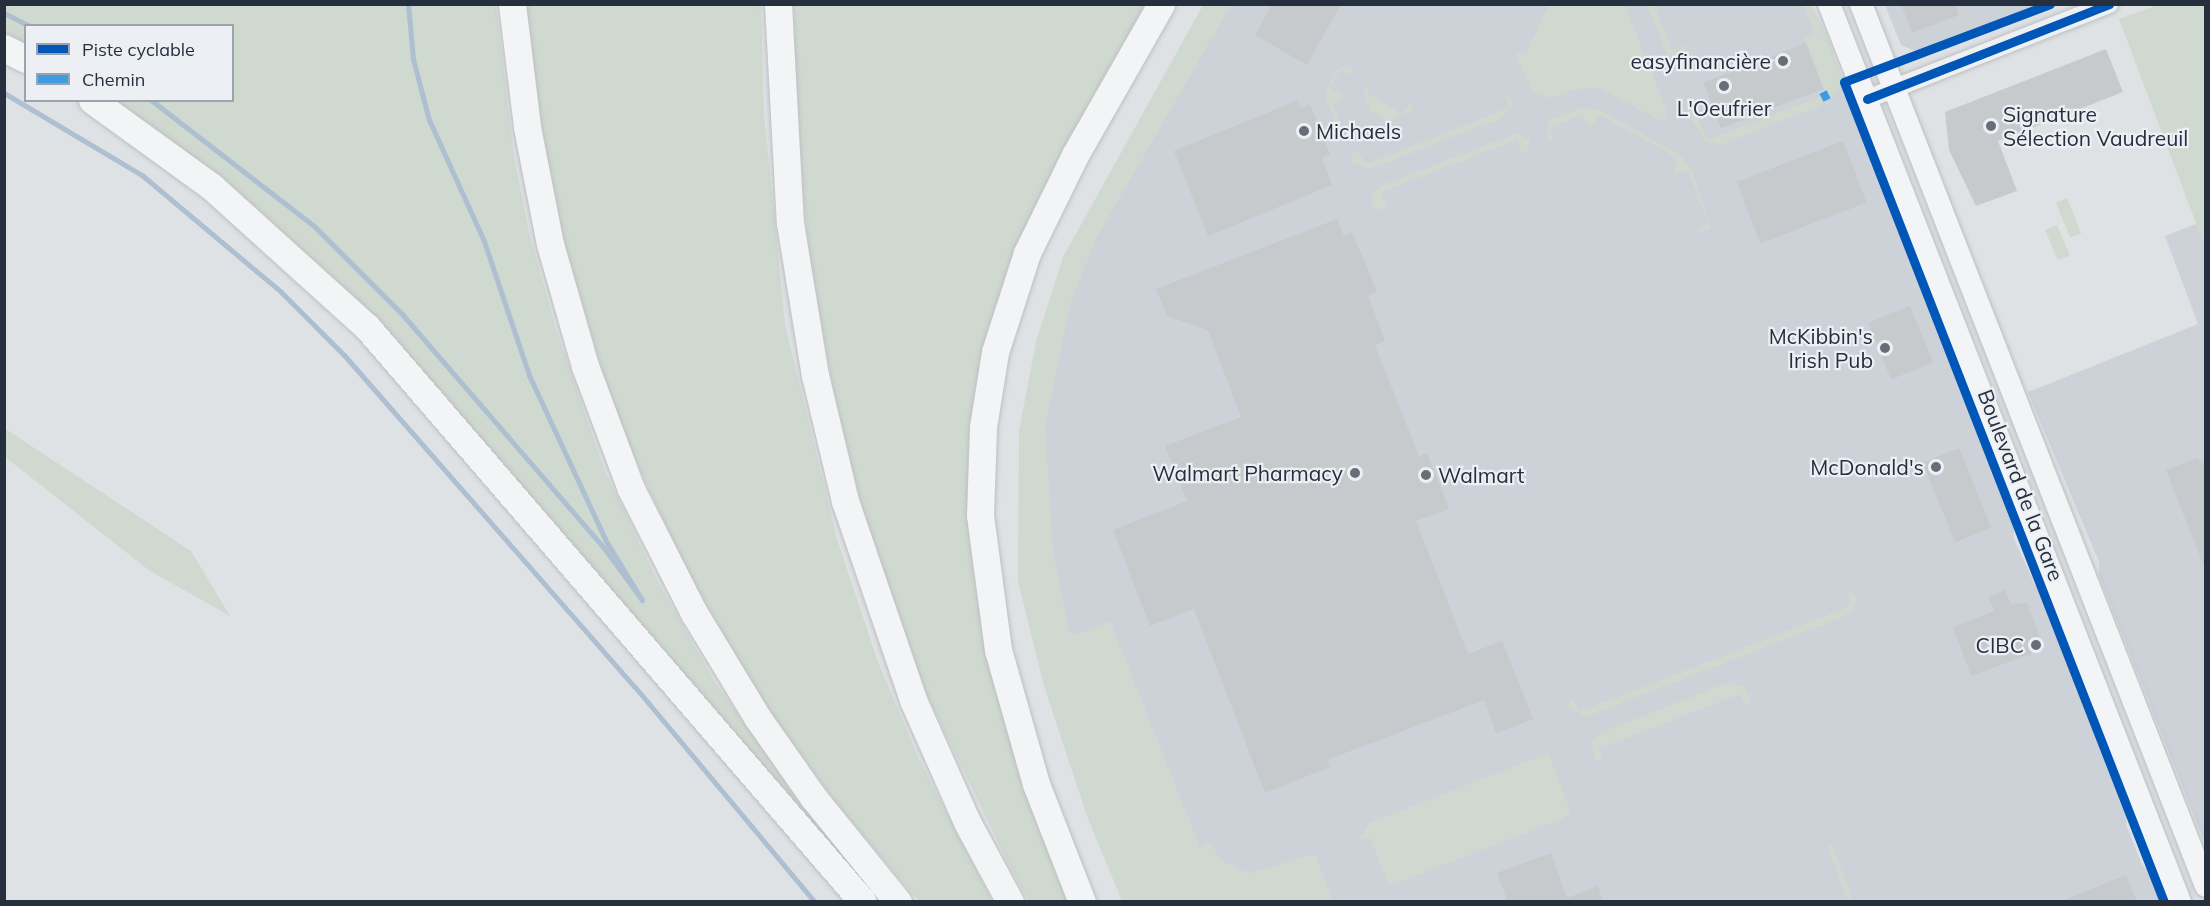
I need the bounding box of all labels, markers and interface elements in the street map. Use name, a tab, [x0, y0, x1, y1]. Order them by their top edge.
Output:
legend	[24, 24, 234, 102]
text: Piste cyclable	[82, 38, 195, 61]
place label: easyfinancière	[1630, 48, 1771, 74]
marker: easyfinancière	[1776, 54, 1790, 68]
text: Chemin	[82, 68, 145, 91]
marker: L'Oeufrier	[1717, 79, 1731, 93]
place label: L'Oeufrier	[1677, 95, 1771, 121]
place label: Signature Sélection Vaudreuil	[2003, 101, 2188, 151]
place label: Michaels	[1316, 118, 1401, 144]
marker: Signature Sélection Vaudreuil	[1984, 119, 1998, 133]
marker: Michaels	[1297, 124, 1311, 138]
place label: McKibbin's Irish Pub	[1769, 323, 1873, 373]
marker: McKibbin's Irish Pub	[1878, 341, 1892, 355]
street label: Boulevard de la Gare	[1973, 386, 2069, 584]
place label: McDonald's	[1810, 454, 1924, 480]
place label: Walmart Pharmacy	[1152, 460, 1343, 486]
marker: McDonald's	[1929, 460, 1943, 474]
place label: Walmart	[1438, 462, 1524, 488]
marker: Walmart Pharmacy	[1348, 466, 1362, 480]
marker: Walmart	[1419, 468, 1433, 482]
place label: CIBC	[1976, 632, 2024, 658]
marker: CIBC	[2029, 638, 2043, 652]

